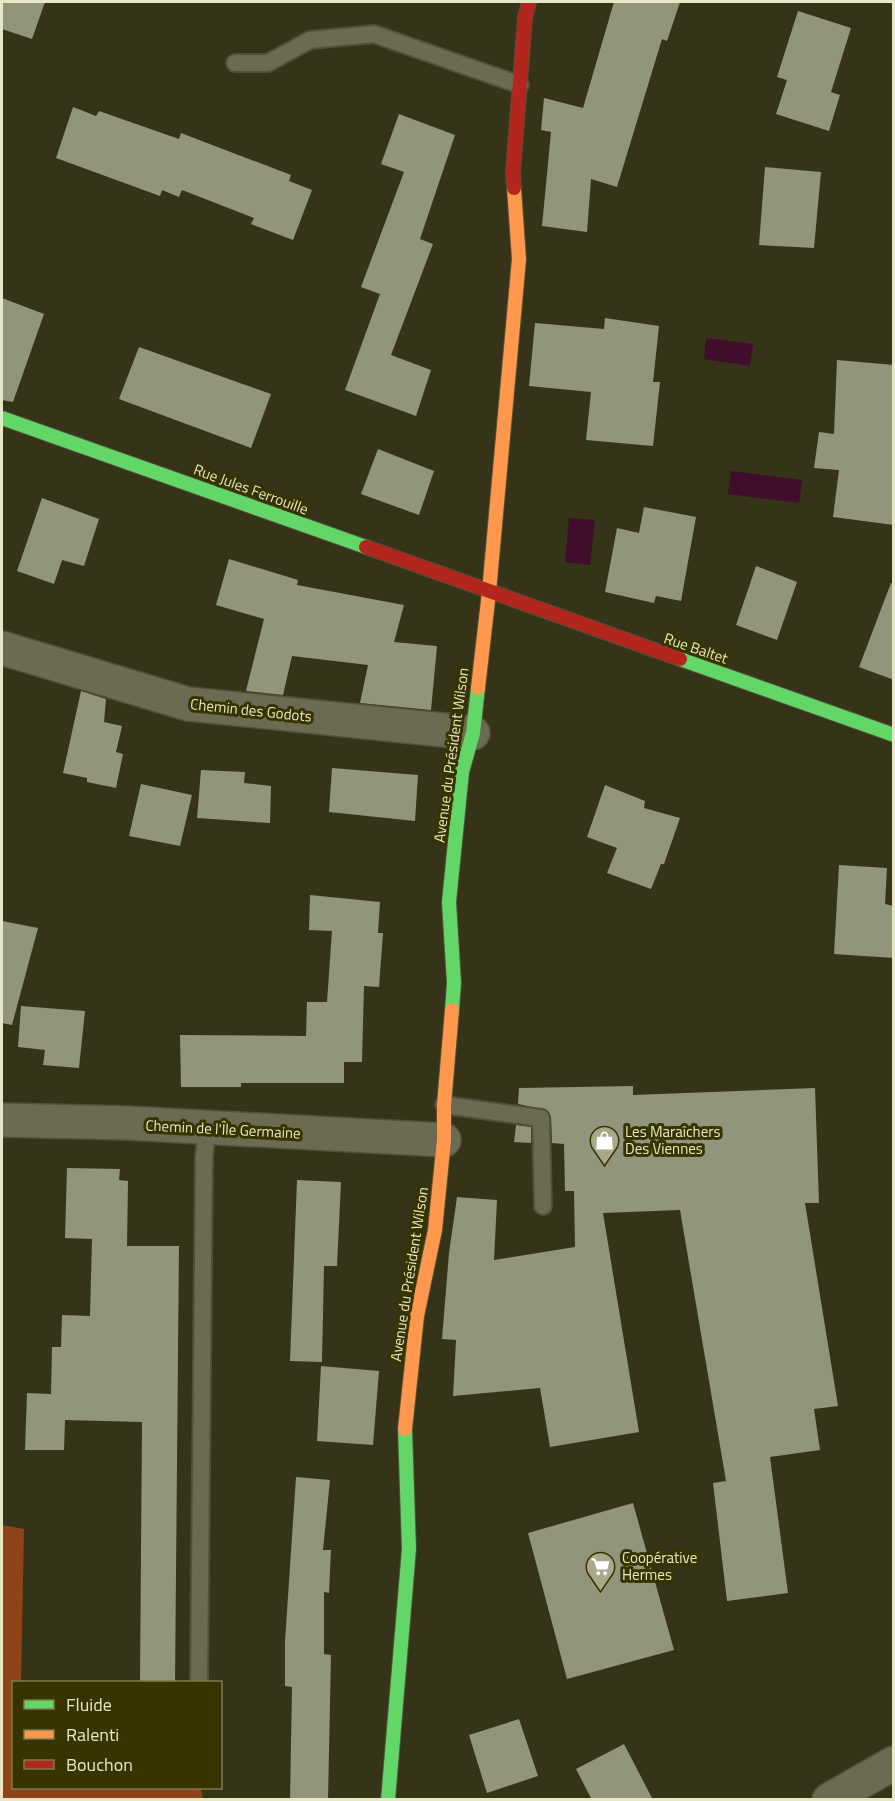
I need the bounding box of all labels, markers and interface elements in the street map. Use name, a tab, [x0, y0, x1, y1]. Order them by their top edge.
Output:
street label: Rue Jules Ferrouille	[190, 458, 312, 520]
street label: Rue Baltet	[661, 626, 732, 670]
street label: Avenue du Président Wilson	[427, 666, 475, 844]
street label: Chemin des Godots	[189, 692, 313, 728]
street label: Chemin de l'Île Germaine	[145, 1113, 301, 1145]
place label: Les Maraîchers Des Viennes	[625, 1120, 720, 1160]
shop icon: Les Maraîchers Des Viennes	[588, 1124, 620, 1166]
street label: Avenue du Président Wilson	[384, 1185, 434, 1363]
place label: Coopérative Hermes	[622, 1546, 697, 1586]
supermarket icon: Coopérative Hermes	[585, 1550, 617, 1592]
legend	[12, 1681, 222, 1789]
text: Fluide	[66, 1691, 112, 1718]
text: Ralenti	[66, 1721, 119, 1748]
text: Bouchon	[66, 1751, 133, 1778]

